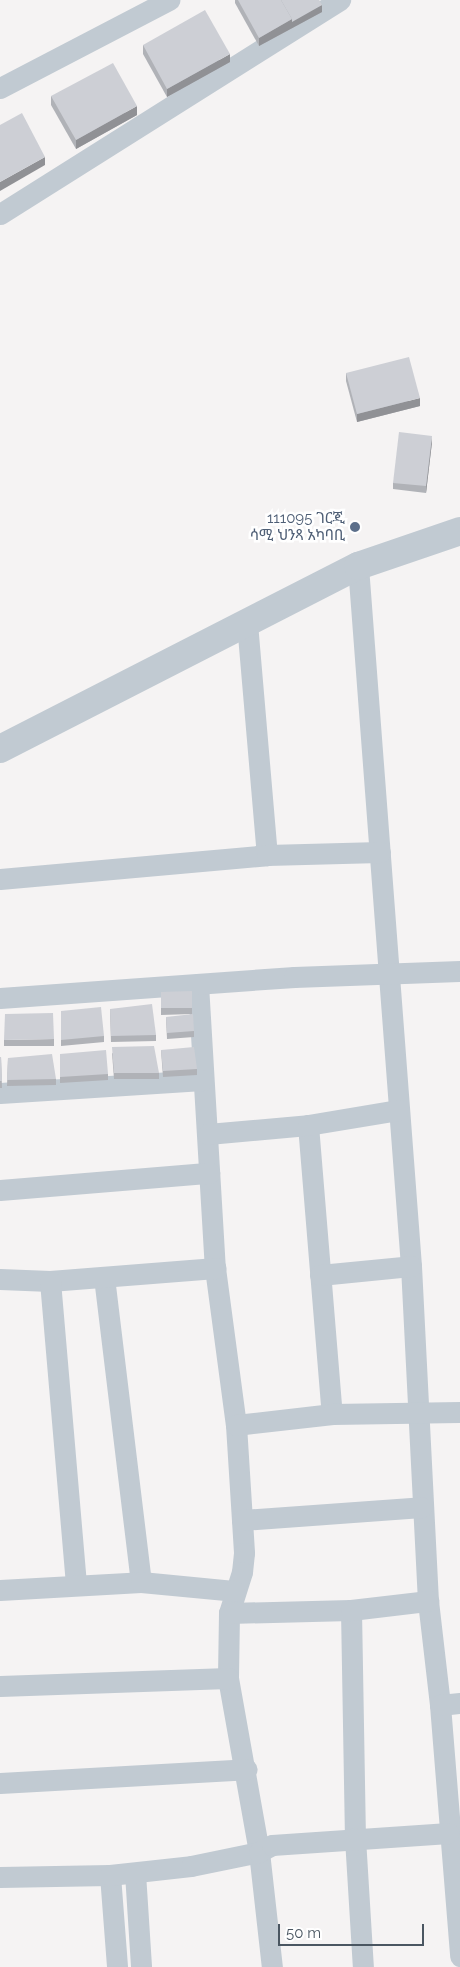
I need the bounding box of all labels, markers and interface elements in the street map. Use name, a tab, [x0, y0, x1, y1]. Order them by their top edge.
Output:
place label: 111095 ገርጂ ሳሚ ህንጻ አካባቢ	[250, 509, 345, 544]
marker: 111095 ገርጂ ሳሚ ህንጻ አካባቢ	[349, 521, 361, 533]
scale bar	[280, 1914, 426, 1946]
text: 50 m	[286, 1924, 321, 1942]

